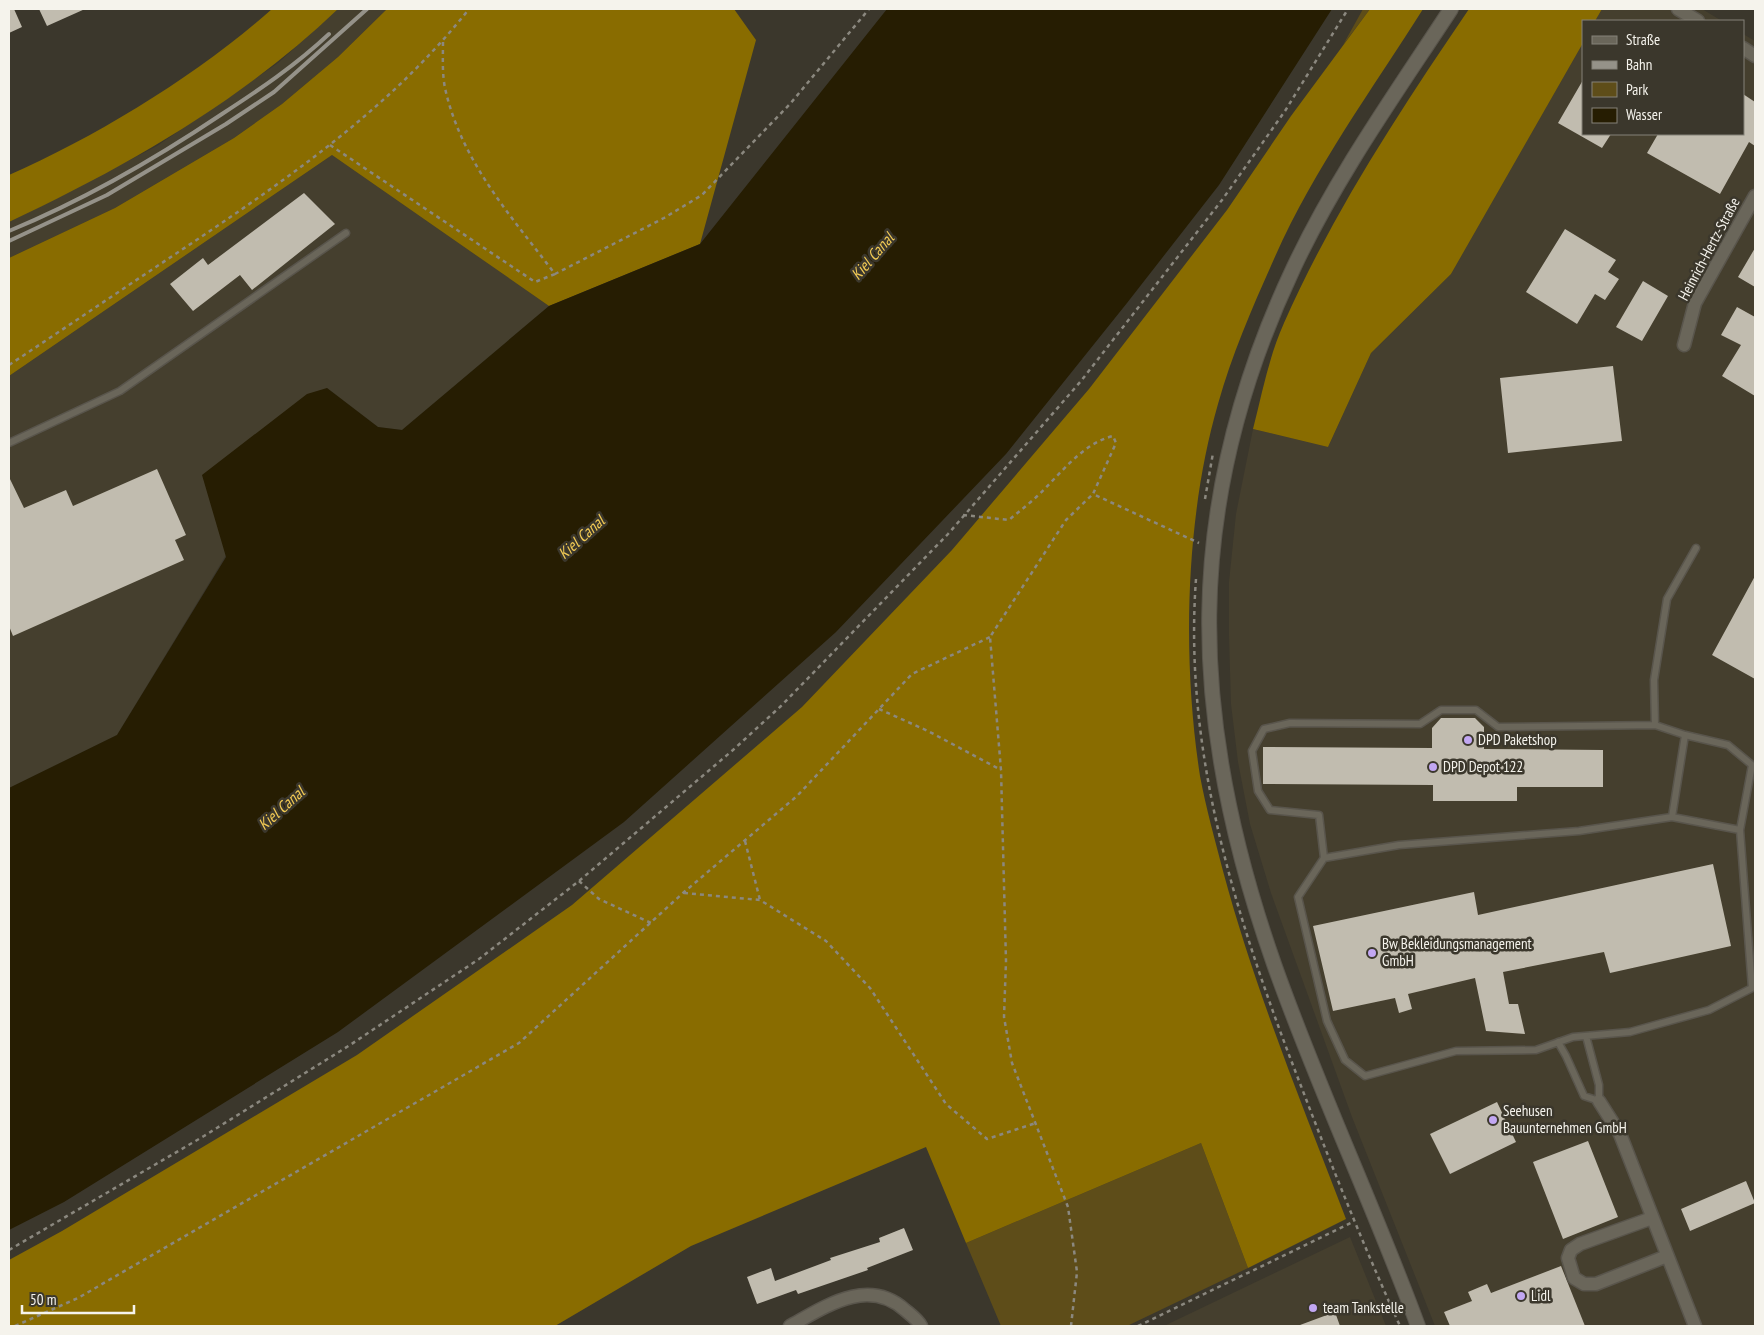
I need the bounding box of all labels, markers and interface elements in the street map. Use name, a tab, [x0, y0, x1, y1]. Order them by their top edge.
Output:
legend	[1582, 20, 1744, 135]
text: Straße	[1626, 30, 1660, 49]
text: Bahn	[1626, 55, 1652, 74]
text: Park	[1626, 80, 1648, 99]
text: Wasser	[1626, 105, 1663, 124]
street label: Heinrich-Hertz-Straße	[1673, 194, 1744, 304]
water label: Kiel Canal	[846, 227, 899, 284]
water label: Kiel Canal	[554, 510, 609, 563]
place label: DPD Paketshop	[1478, 730, 1557, 749]
marker: DPD Paketshop	[1462, 734, 1474, 746]
place label: DPD Depot 122	[1443, 757, 1523, 776]
marker: DPD Depot 122	[1427, 761, 1439, 773]
water label: Kiel Canal	[254, 781, 309, 834]
place label: Bw Bekleidungsmanagement GmbH	[1382, 934, 1532, 970]
marker: Bw Bekleidungsmanagement GmbH	[1366, 947, 1378, 959]
place label: Seehusen Bauunternehmen GmbH	[1503, 1101, 1627, 1137]
marker: Seehusen Bauunternehmen GmbH	[1487, 1114, 1499, 1126]
scale bar	[22, 1282, 135, 1314]
place label: Lidl	[1531, 1286, 1551, 1305]
text: 50 m	[30, 1290, 56, 1309]
marker: Lidl	[1515, 1290, 1527, 1302]
place label: team Tankstelle	[1323, 1298, 1404, 1317]
marker: team Tankstelle	[1307, 1302, 1319, 1314]

